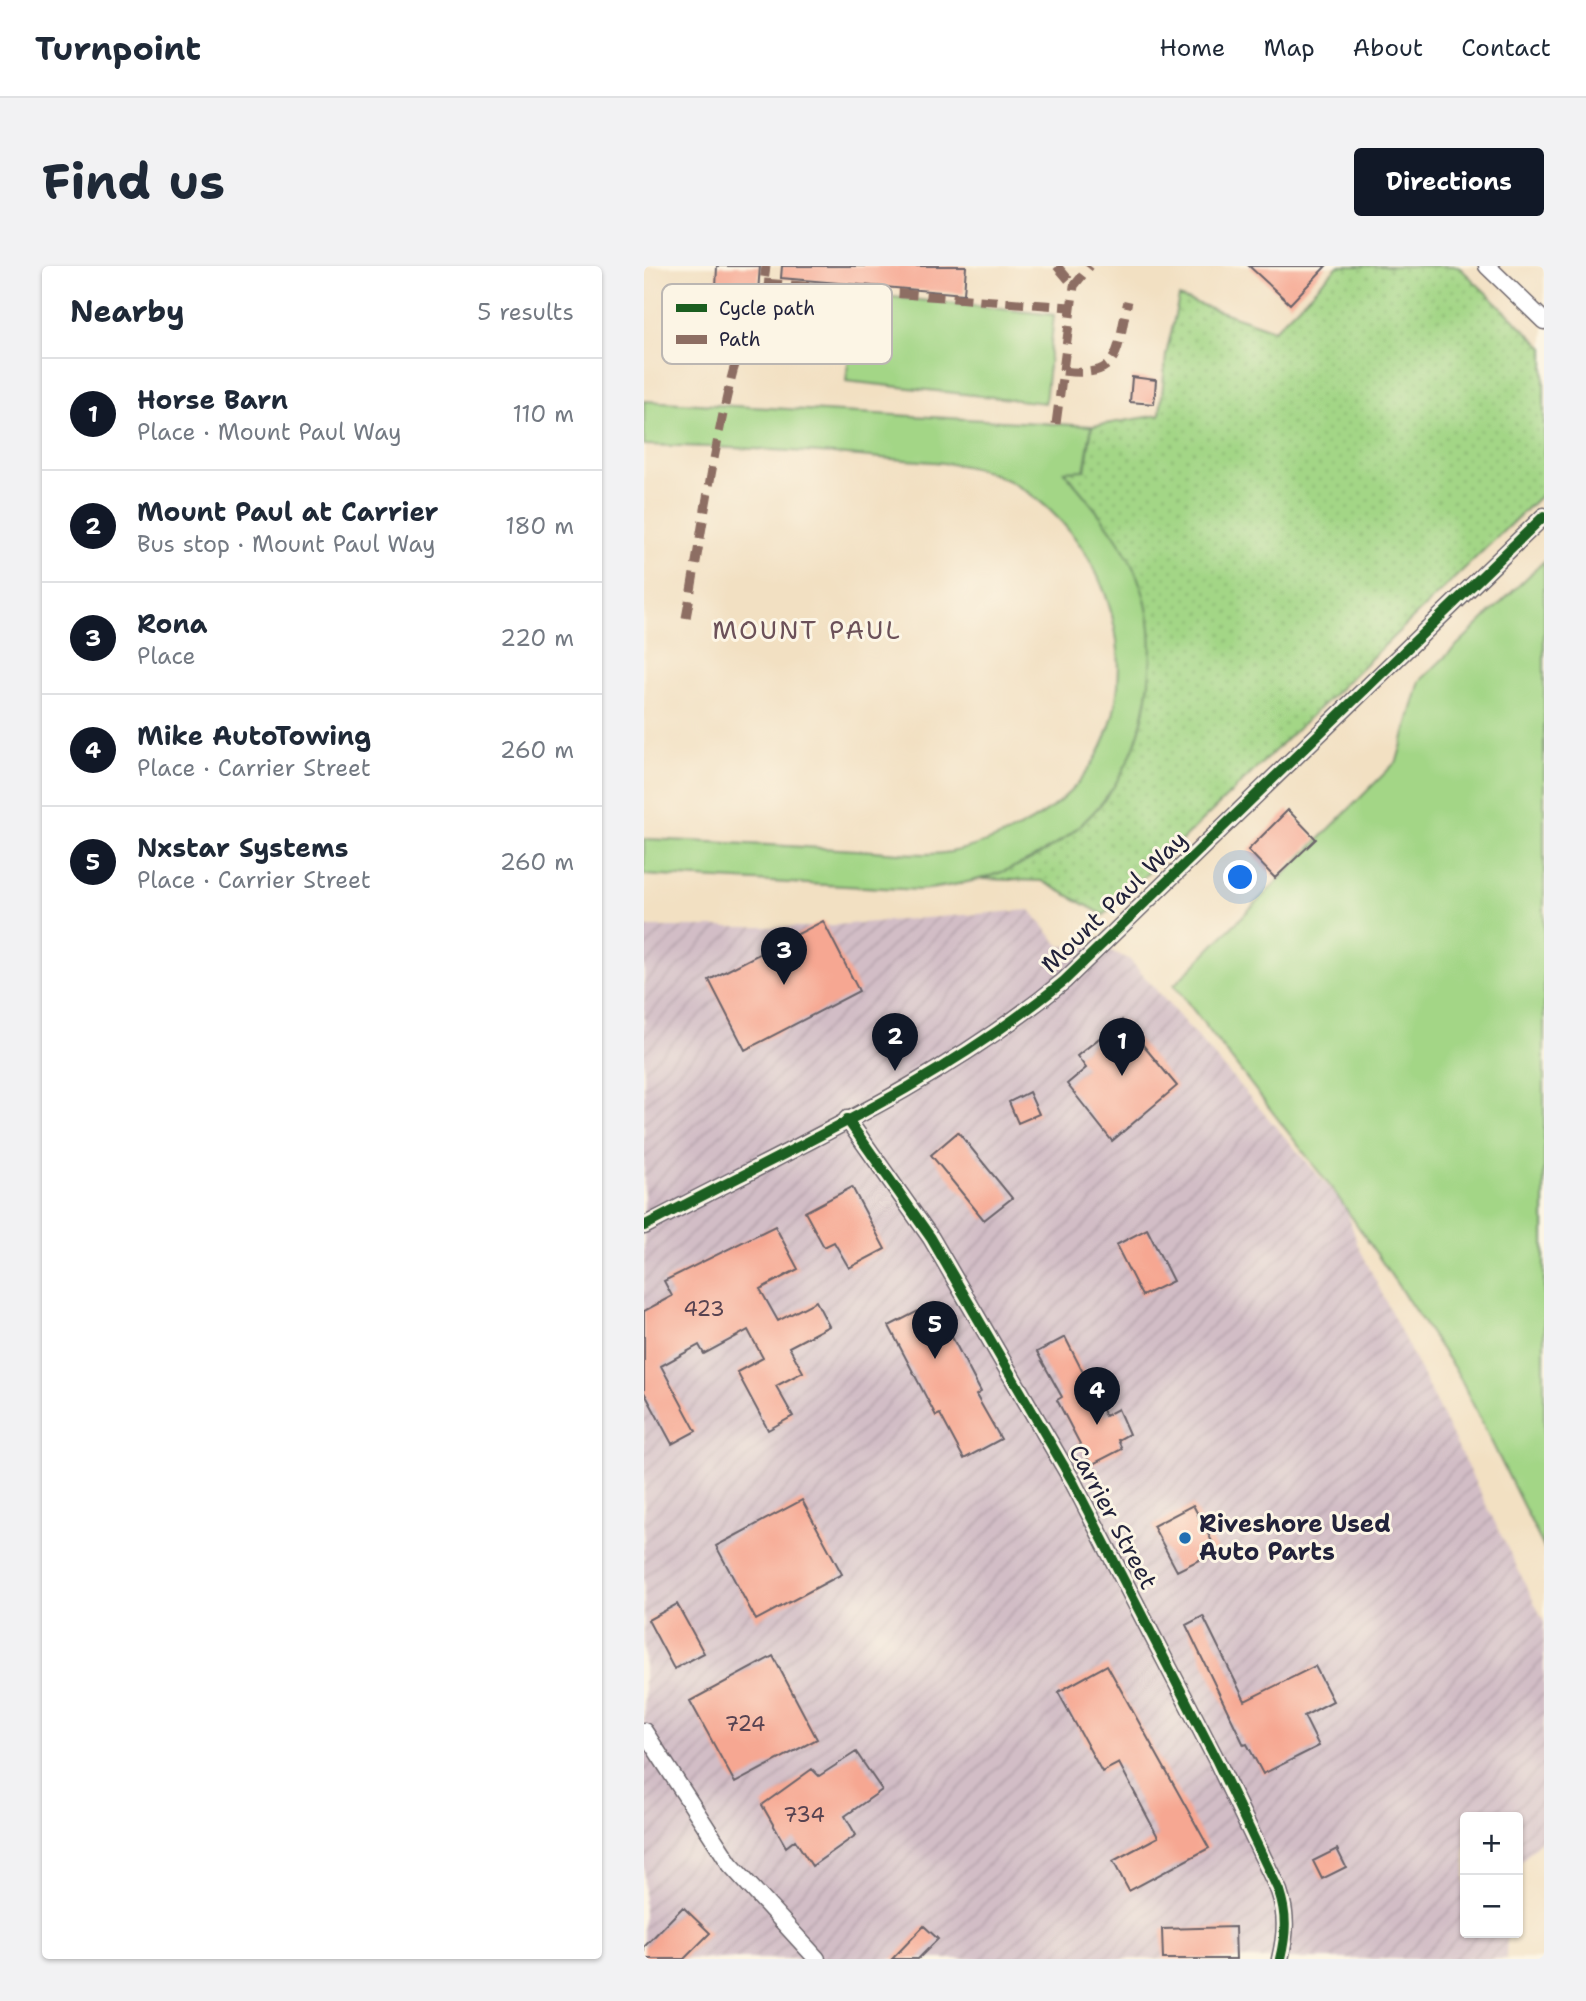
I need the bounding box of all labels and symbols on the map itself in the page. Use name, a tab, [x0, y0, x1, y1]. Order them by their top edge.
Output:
legend	[662, 284, 892, 364]
text: Cycle path	[719, 296, 815, 321]
text: Path	[719, 327, 761, 352]
district label: MOUNT PAUL	[712, 612, 902, 647]
street label: Mount Paul Way	[1034, 824, 1194, 980]
your location	[1223, 860, 1257, 894]
pin: 3	[761, 927, 807, 985]
pin: 2	[872, 1013, 918, 1071]
pin: 1	[1099, 1018, 1145, 1076]
house number: 423	[683, 1295, 725, 1323]
pin: 5	[912, 1301, 958, 1359]
pin: 4	[1074, 1367, 1120, 1425]
street label: Carrier Street	[1061, 1439, 1165, 1595]
place label: Riveshore Used Auto Parts	[1199, 1508, 1391, 1568]
marker: Riveshore Used Auto Parts	[1177, 1530, 1193, 1546]
house number: 724	[724, 1710, 766, 1738]
house number: 734	[783, 1801, 825, 1829]

